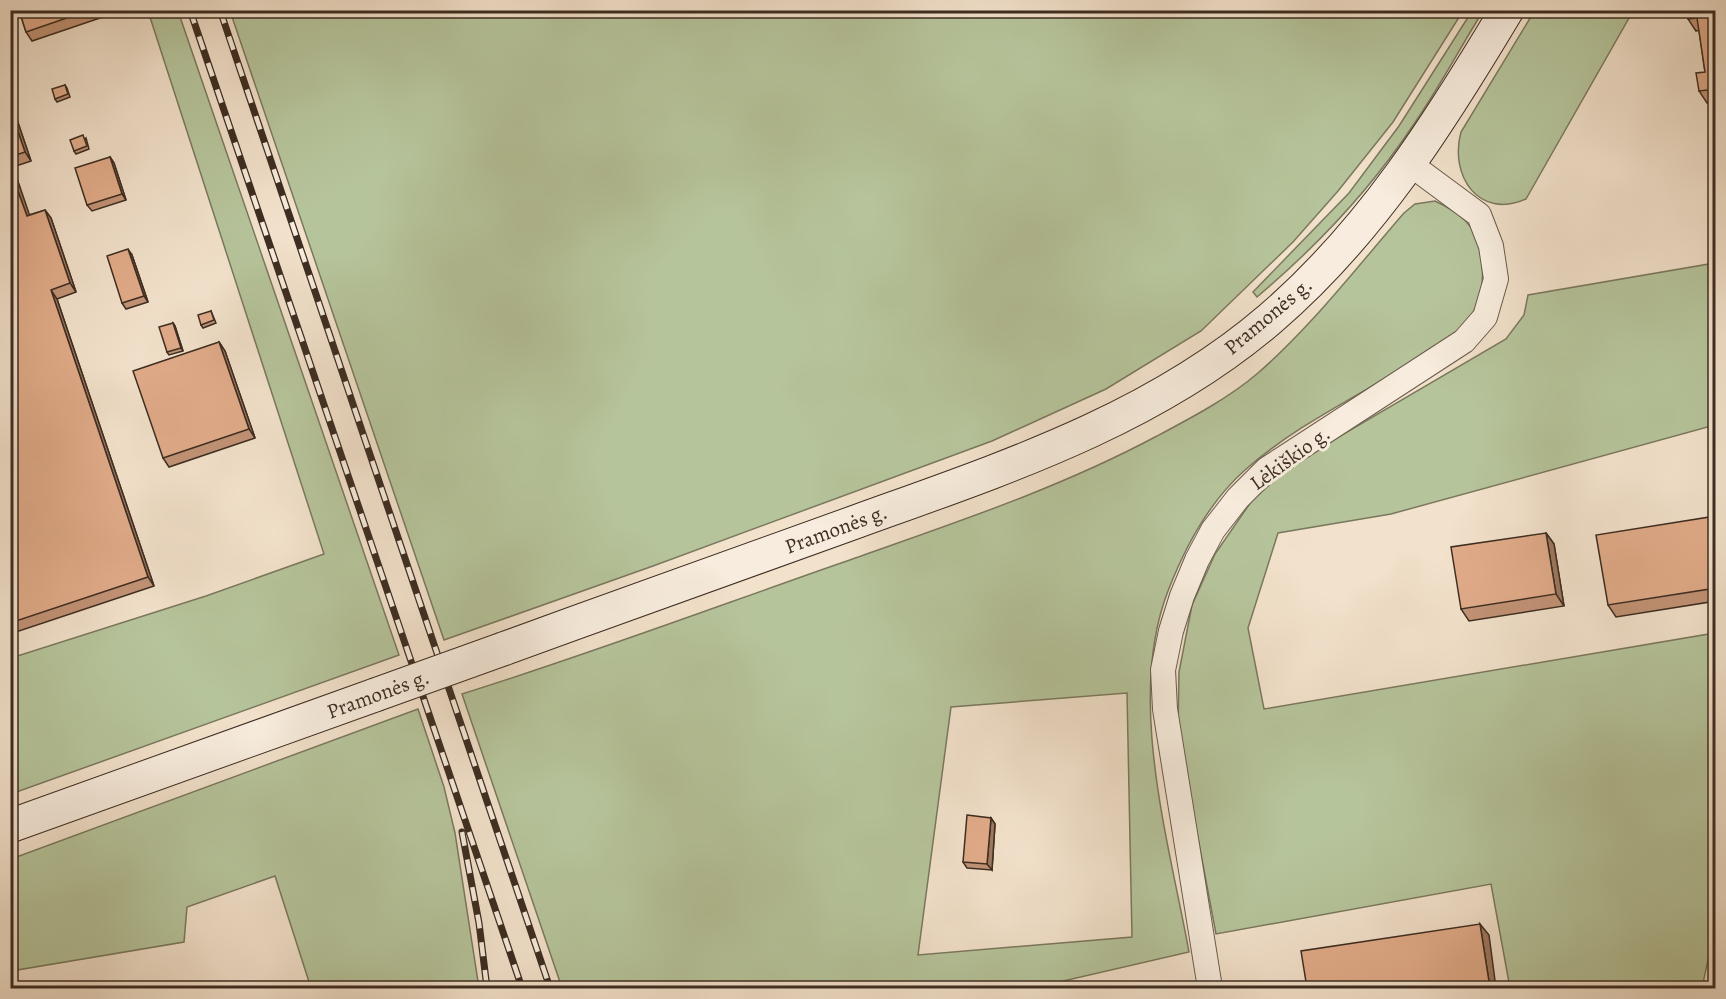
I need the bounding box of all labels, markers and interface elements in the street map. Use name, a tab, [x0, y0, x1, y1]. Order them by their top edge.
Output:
street label: Pramonės g.	[1218, 271, 1318, 361]
street label: Lėkiškio g.	[1244, 419, 1336, 497]
street label: Pramonės g.	[781, 497, 891, 561]
street label: Pramonės g.	[323, 662, 433, 726]

